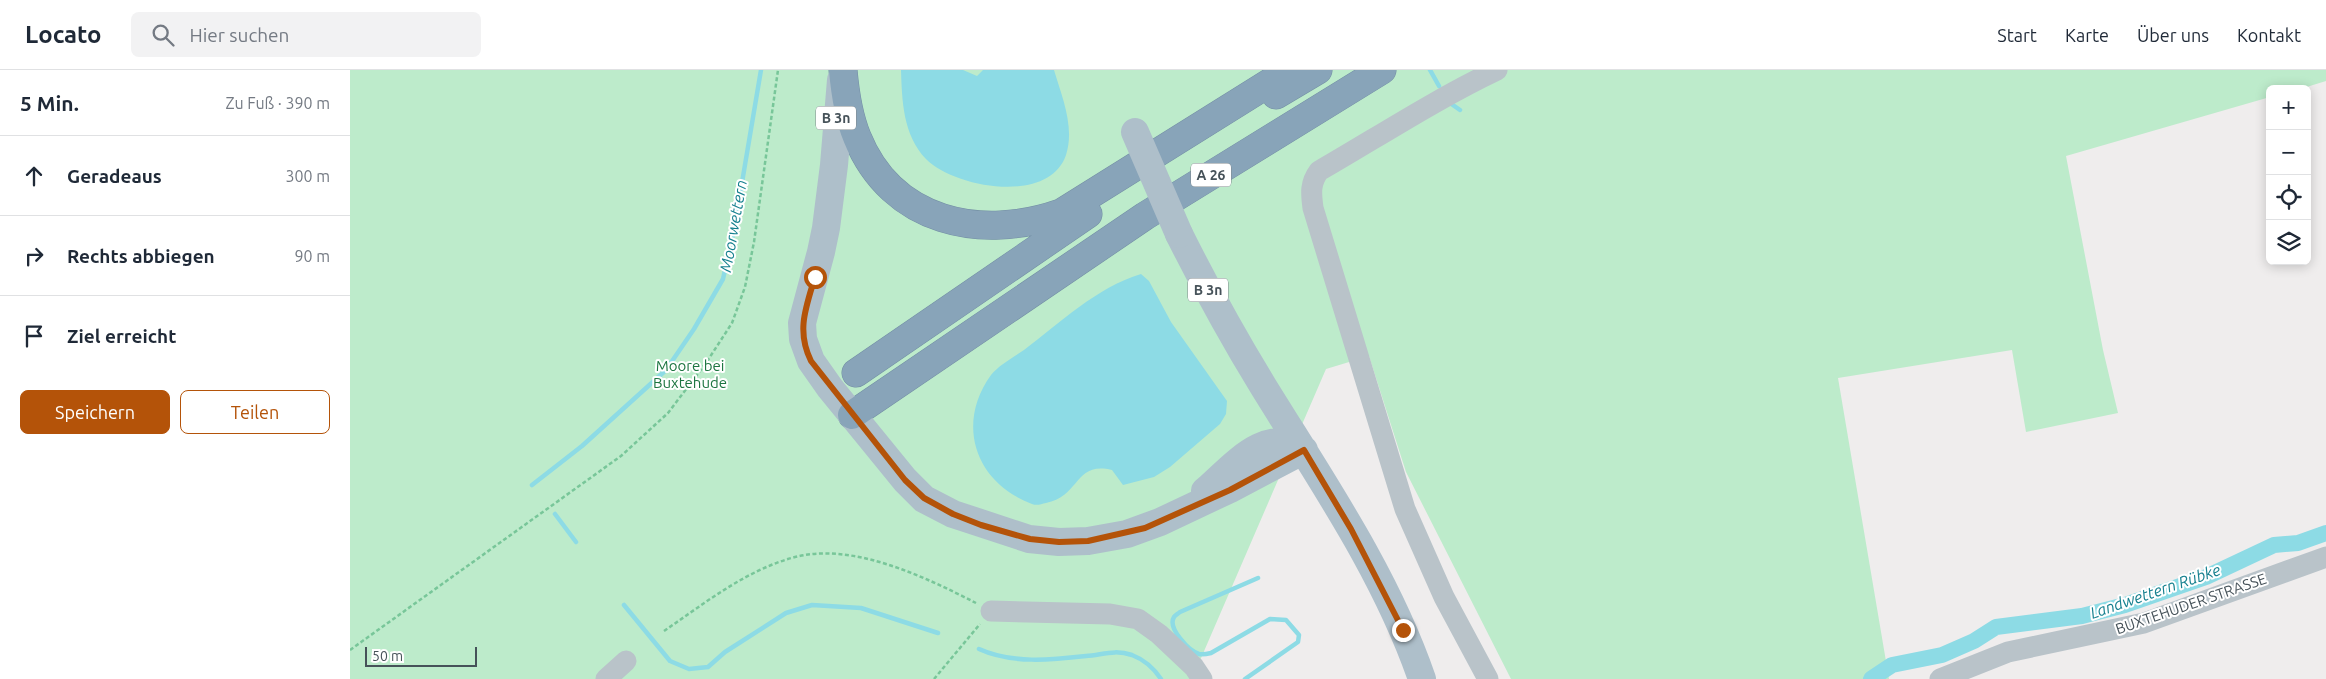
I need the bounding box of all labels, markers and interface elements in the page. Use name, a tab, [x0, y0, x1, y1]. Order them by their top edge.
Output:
search box	[131, 12, 481, 57]
text: Locato	[25, 21, 101, 48]
icon: search	[149, 21, 177, 49]
text: Hier suchen	[189, 24, 289, 46]
text: Start	[1997, 25, 2037, 45]
text: Karte	[2065, 25, 2109, 45]
text: Über uns	[2137, 25, 2209, 45]
text: Kontakt	[2237, 25, 2301, 45]
map controls	[2266, 85, 2311, 265]
button: +	[2266, 85, 2311, 130]
text: 5 Min.	[20, 91, 79, 115]
text: Zu Fuß · 390 m	[225, 94, 330, 112]
road number: B 3n	[816, 106, 856, 129]
button: −	[2266, 130, 2311, 175]
icon: ahead	[20, 162, 48, 190]
road number: A 26	[1191, 164, 1231, 186]
text: Geradeaus	[67, 165, 162, 187]
text: 300 m	[285, 167, 330, 185]
button: locate	[2266, 175, 2311, 220]
water label: Moorwettern	[716, 178, 750, 274]
button: layers	[2266, 220, 2311, 265]
icon: right	[20, 242, 48, 270]
text: Rechts abbiegen	[67, 245, 215, 267]
text: 90 m	[294, 247, 330, 265]
route start	[804, 266, 827, 289]
road number: B 3n	[1188, 278, 1228, 302]
icon: arrive	[20, 322, 48, 350]
text: Ziel erreicht	[67, 325, 176, 347]
park label: Moore bei Buxtehude	[653, 357, 727, 391]
button: Speichern	[20, 390, 170, 434]
button: Teilen	[180, 390, 330, 434]
water label: Landwettern Rübke	[2088, 560, 2222, 622]
street label: BUXTEHUDER STRASSE	[2113, 570, 2269, 637]
route end	[1392, 619, 1415, 642]
scale bar	[365, 644, 478, 667]
text: 50 m	[372, 648, 403, 664]

